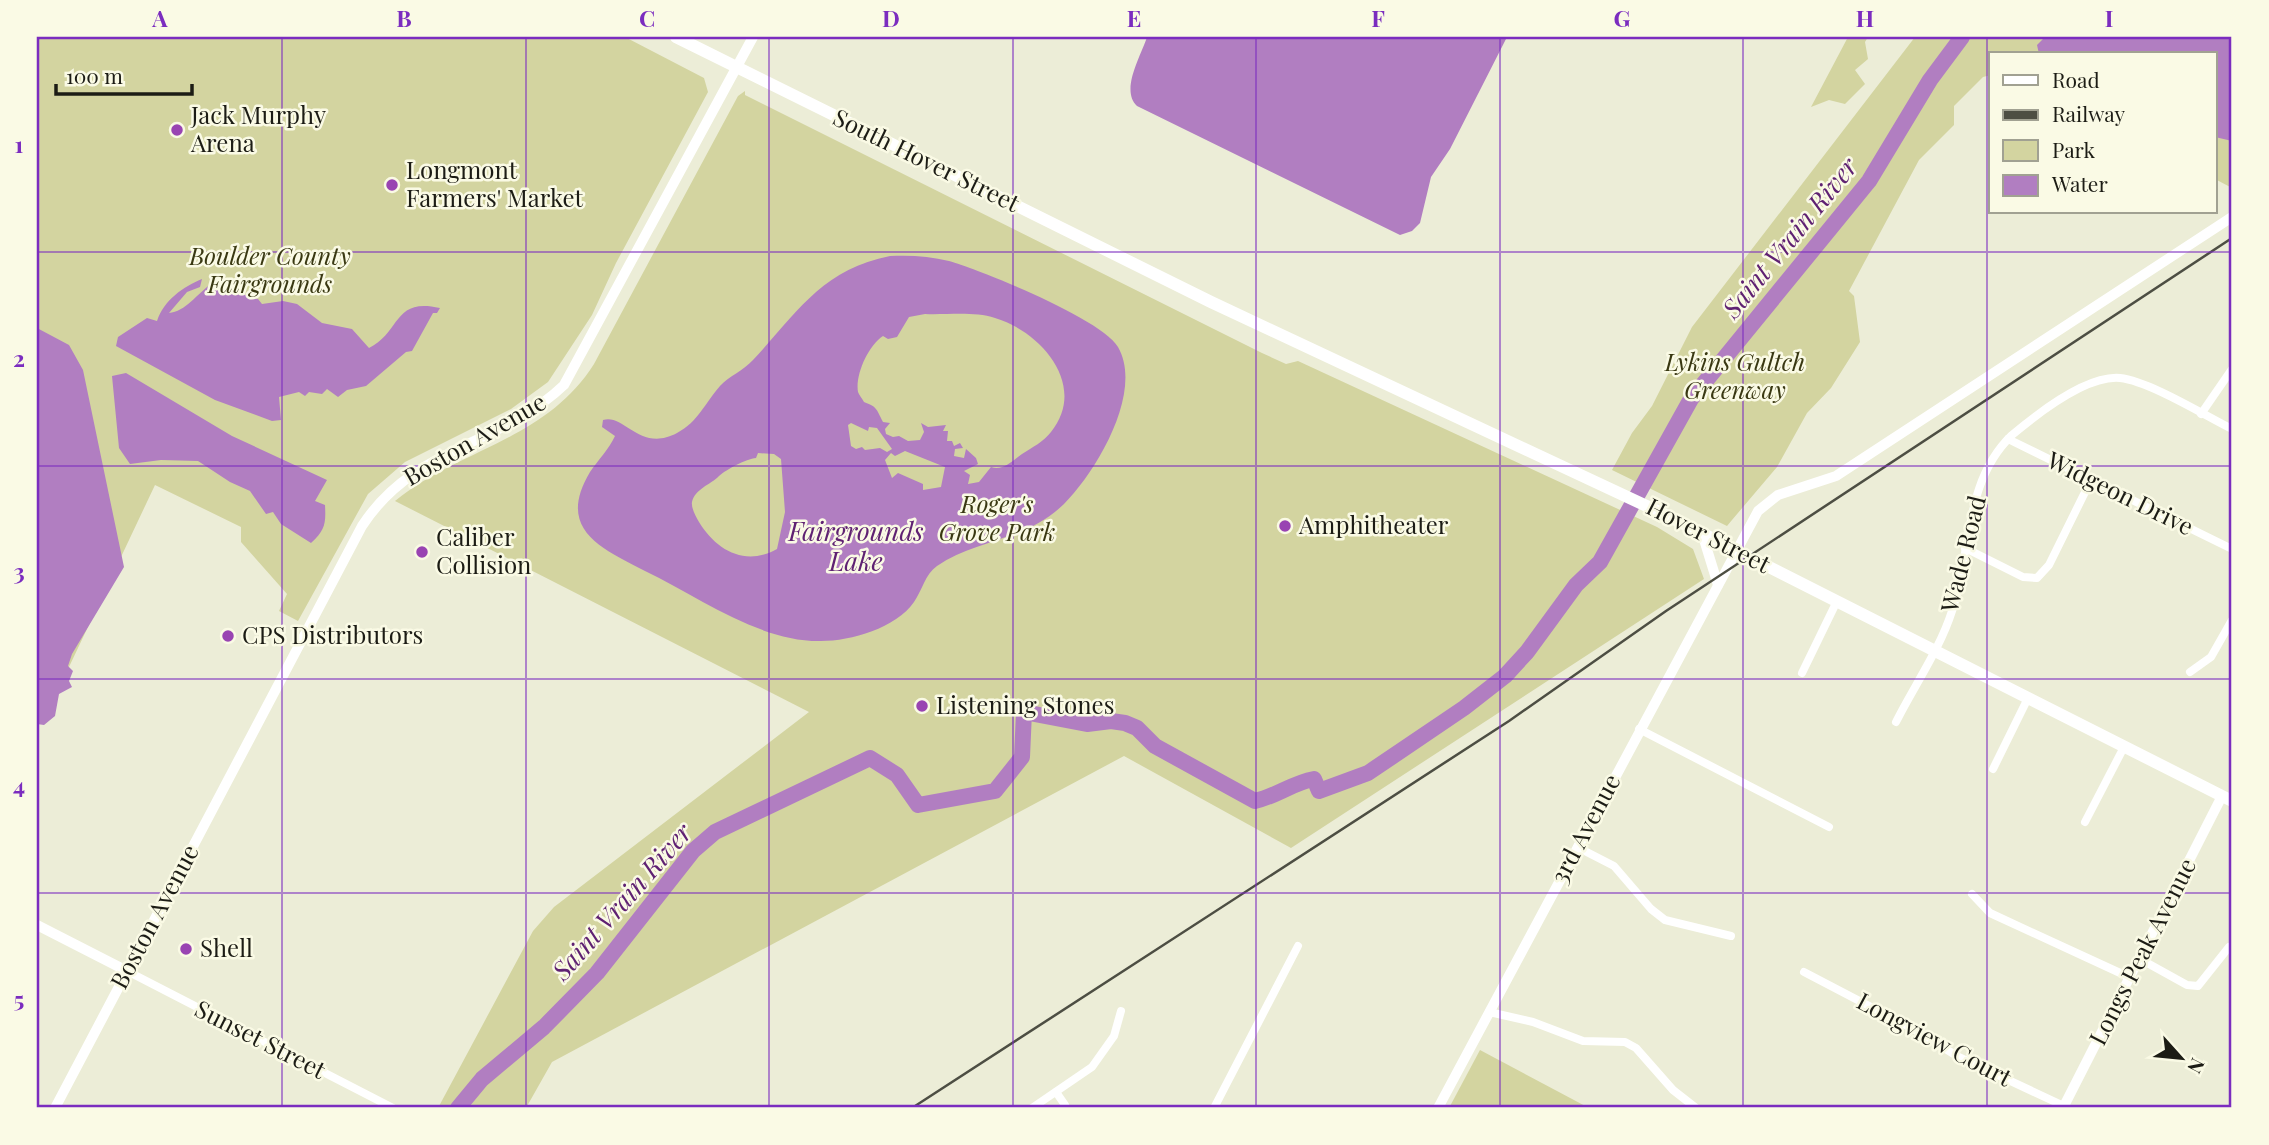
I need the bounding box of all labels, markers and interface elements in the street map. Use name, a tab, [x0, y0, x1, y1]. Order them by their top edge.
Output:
text: A	[151, 2, 168, 33]
text: B	[396, 2, 412, 33]
text: C	[639, 2, 655, 33]
text: D	[882, 2, 900, 33]
text: E	[1127, 2, 1141, 33]
text: F	[1371, 2, 1385, 33]
text: G	[1614, 2, 1631, 33]
text: H	[1856, 2, 1874, 33]
text: I	[2105, 2, 2113, 33]
scale bar	[56, 52, 192, 96]
legend	[1989, 52, 2216, 214]
text: 100 m	[66, 61, 123, 89]
text: Road	[2052, 65, 2100, 93]
place label: Jack Murphy Arena	[190, 98, 326, 158]
text: Railway	[2052, 99, 2126, 127]
street label: South Hover Street	[828, 100, 1026, 218]
marker: Jack Murphy Arena	[169, 122, 185, 138]
text: 1	[15, 128, 24, 159]
text: Park	[2052, 135, 2096, 163]
water label: Saint Vrain River	[1713, 149, 1865, 325]
place label: Longmont Farmers' Market	[406, 153, 584, 213]
text: Water	[2051, 169, 2108, 197]
marker: Longmont Farmers' Market	[384, 177, 400, 193]
park label: Boulder County Fairgrounds	[188, 239, 351, 299]
text: 2	[13, 342, 25, 373]
park label: Lykins Gultch Greenway	[1664, 345, 1805, 405]
street label: Boston Avenue	[397, 385, 551, 492]
street label: Widgeon Drive	[2042, 443, 2199, 541]
park label: Roger's Grove Park	[939, 487, 1055, 547]
street label: Hover Street	[1642, 489, 1777, 579]
street label: Wade Road	[1932, 492, 1992, 616]
place label: Amphitheater	[1298, 508, 1449, 540]
water label: Fairgrounds Lake	[788, 513, 924, 578]
marker: Amphitheater	[1277, 518, 1293, 534]
place label: Caliber Collision	[436, 520, 531, 580]
marker: Caliber Collision	[414, 544, 430, 560]
text: 3	[13, 555, 25, 586]
place label: CPS Distributors	[242, 618, 423, 650]
marker: CPS Distributors	[220, 628, 236, 644]
place label: Listening Stones	[936, 688, 1114, 720]
marker: Listening Stones	[914, 698, 930, 714]
street label: 3rd Avenue	[1542, 768, 1626, 888]
text: 4	[13, 769, 25, 800]
water label: Saint Vrain River	[542, 814, 699, 988]
street label: Boston Avenue	[102, 838, 205, 994]
street label: Longs Peak Avenue	[2080, 852, 2202, 1050]
place label: Shell	[200, 931, 253, 963]
marker: Shell	[178, 941, 194, 957]
text: 5	[14, 983, 24, 1014]
street label: Longview Court	[1852, 984, 2018, 1093]
street label: Sunset Street	[190, 992, 332, 1085]
north arrow	[2146, 1023, 2216, 1092]
text: N	[2182, 1054, 2212, 1078]

